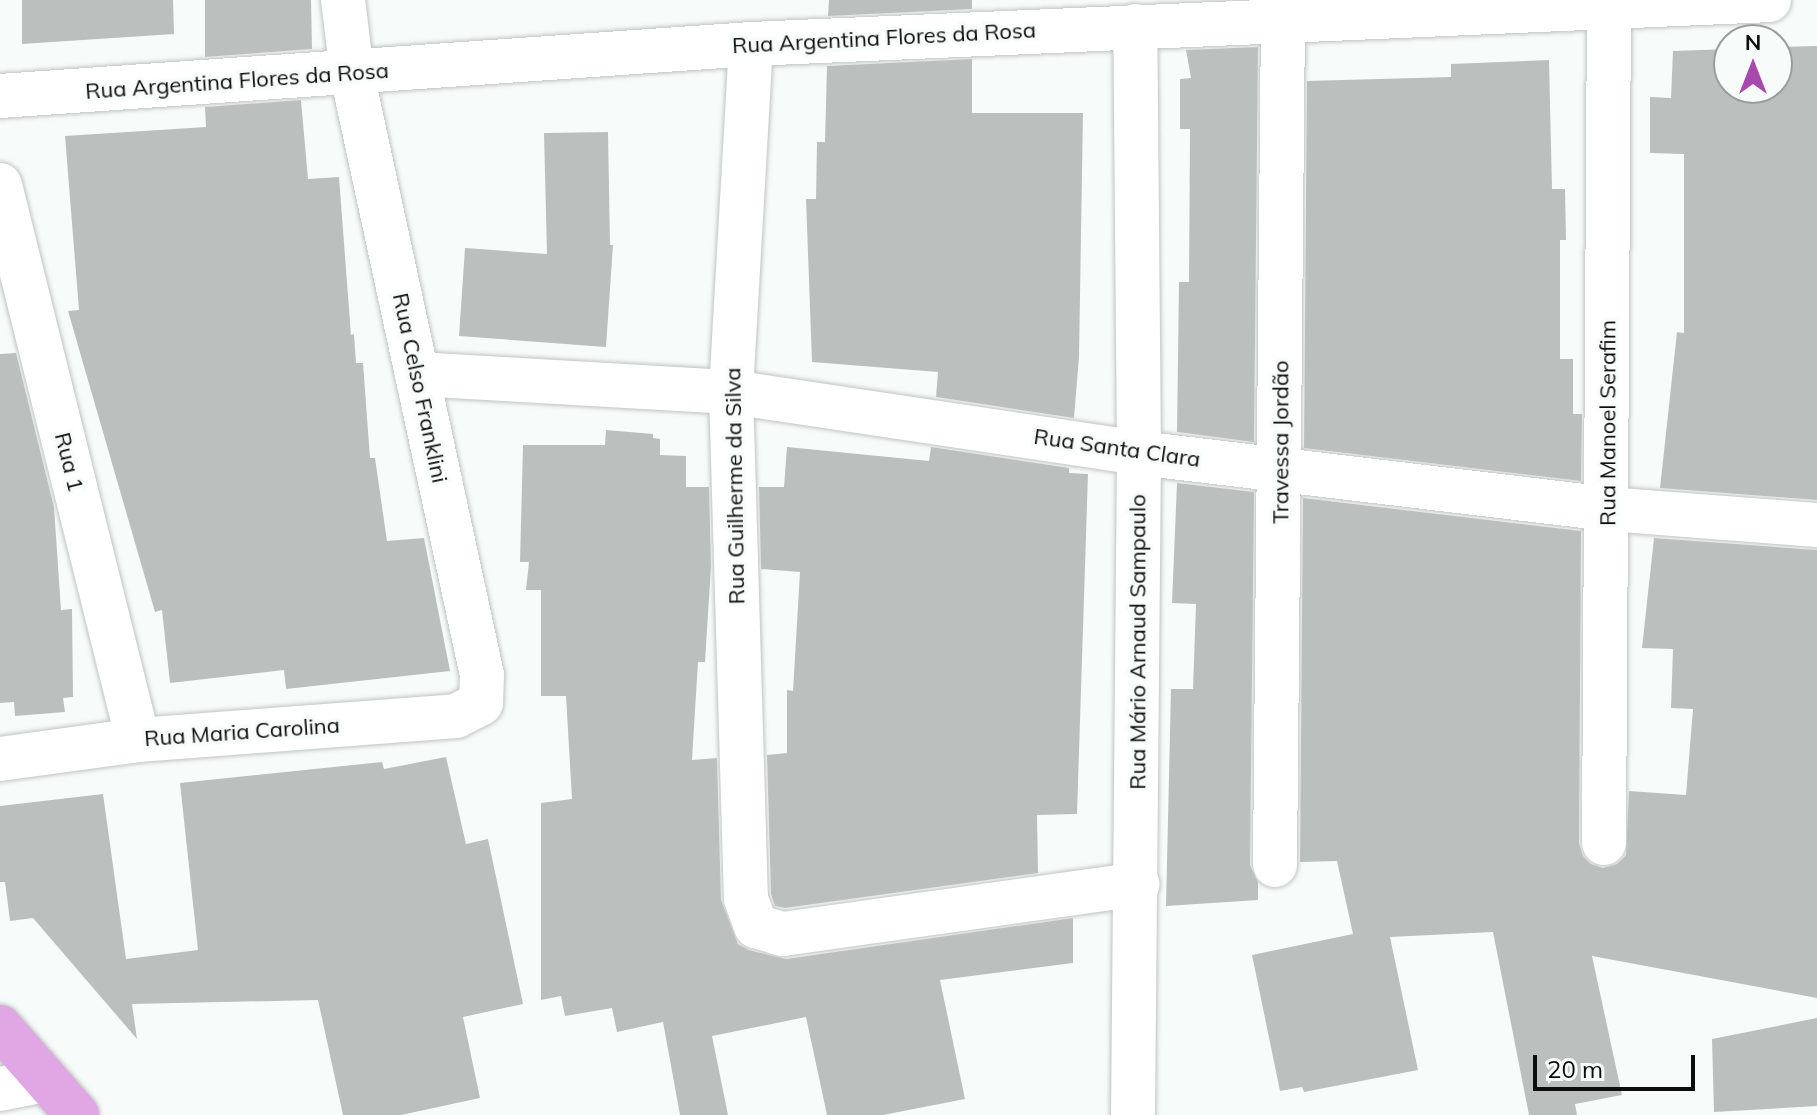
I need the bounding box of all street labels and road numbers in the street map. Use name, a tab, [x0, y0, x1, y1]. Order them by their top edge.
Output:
street label: Rua Argentina Flores da Rosa	[731, 17, 1037, 59]
street label: Rua Argentina Flores da Rosa	[84, 57, 390, 105]
street label: Rua Celso Franklini	[387, 291, 453, 485]
street label: Rua Manoel Serafim	[1595, 320, 1621, 526]
street label: Travessa Jordão	[1268, 360, 1294, 524]
street label: Rua Guilherme da Silva	[720, 367, 750, 605]
street label: Rua Santa Clara	[1032, 423, 1202, 473]
street label: Rua 1	[49, 430, 89, 494]
street label: Rua Mário Arnaud Sampaulo	[1125, 494, 1151, 790]
street label: Rua Maria Carolina	[143, 712, 341, 752]

